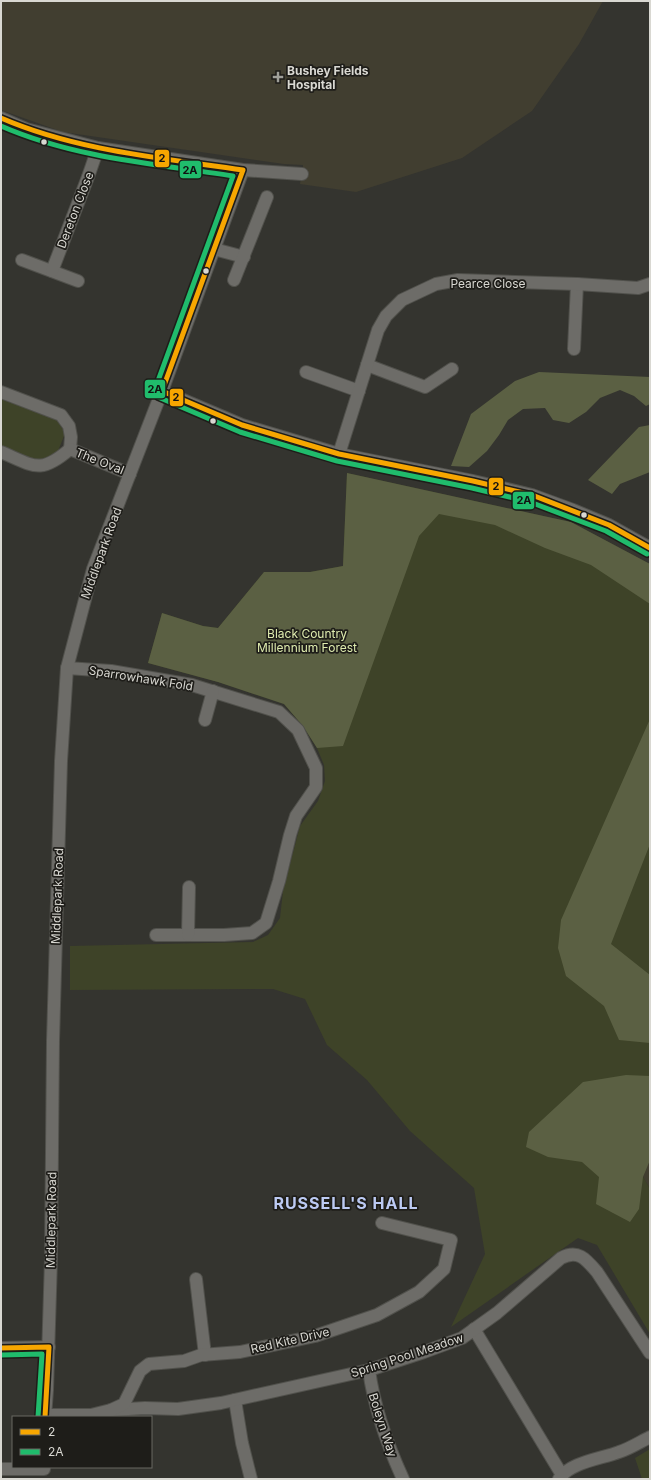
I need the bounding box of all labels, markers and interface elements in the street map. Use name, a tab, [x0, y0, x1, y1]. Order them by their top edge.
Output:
place label: Bushey Fields Hospital	[287, 63, 369, 92]
marker: Bushey Fields Hospital	[272, 71, 284, 83]
unlabelled marker	[39, 137, 49, 147]
line badge: 2	[154, 149, 170, 168]
text: 2	[159, 151, 166, 165]
line badge: 2A	[179, 160, 202, 179]
text: 2A	[182, 163, 198, 177]
street label: Dereton Close	[54, 170, 96, 250]
unlabelled marker	[201, 266, 211, 276]
street label: Pearce Close	[450, 276, 526, 291]
line badge: 2A	[144, 379, 166, 399]
text: 2A	[147, 382, 163, 396]
line badge: 2	[169, 388, 184, 407]
text: 2	[173, 390, 180, 404]
unlabelled marker	[208, 416, 218, 426]
street label: The Oval	[74, 445, 126, 477]
line badge: 2	[488, 477, 504, 496]
text: 2	[493, 479, 500, 493]
line badge: 2A	[512, 491, 535, 510]
text: 2A	[516, 493, 532, 507]
street label: Middlepark Road	[78, 505, 124, 601]
unlabelled marker	[579, 510, 589, 520]
park label: Black Country Millennium Forest	[257, 626, 357, 655]
street label: Sparrowhawk Fold	[88, 662, 194, 694]
street label: Middlepark Road	[48, 848, 66, 944]
street label: Middlepark Road	[43, 1172, 59, 1268]
district label: RUSSELL'S HALL	[273, 1193, 419, 1213]
street label: Red Kite Drive	[249, 1324, 331, 1356]
street label: Spring Pool Meadow	[349, 1330, 465, 1380]
street label: Boleyn Way	[366, 1391, 400, 1459]
legend	[12, 1416, 152, 1468]
text: 2	[48, 1424, 55, 1439]
text: 2A	[48, 1444, 64, 1459]

